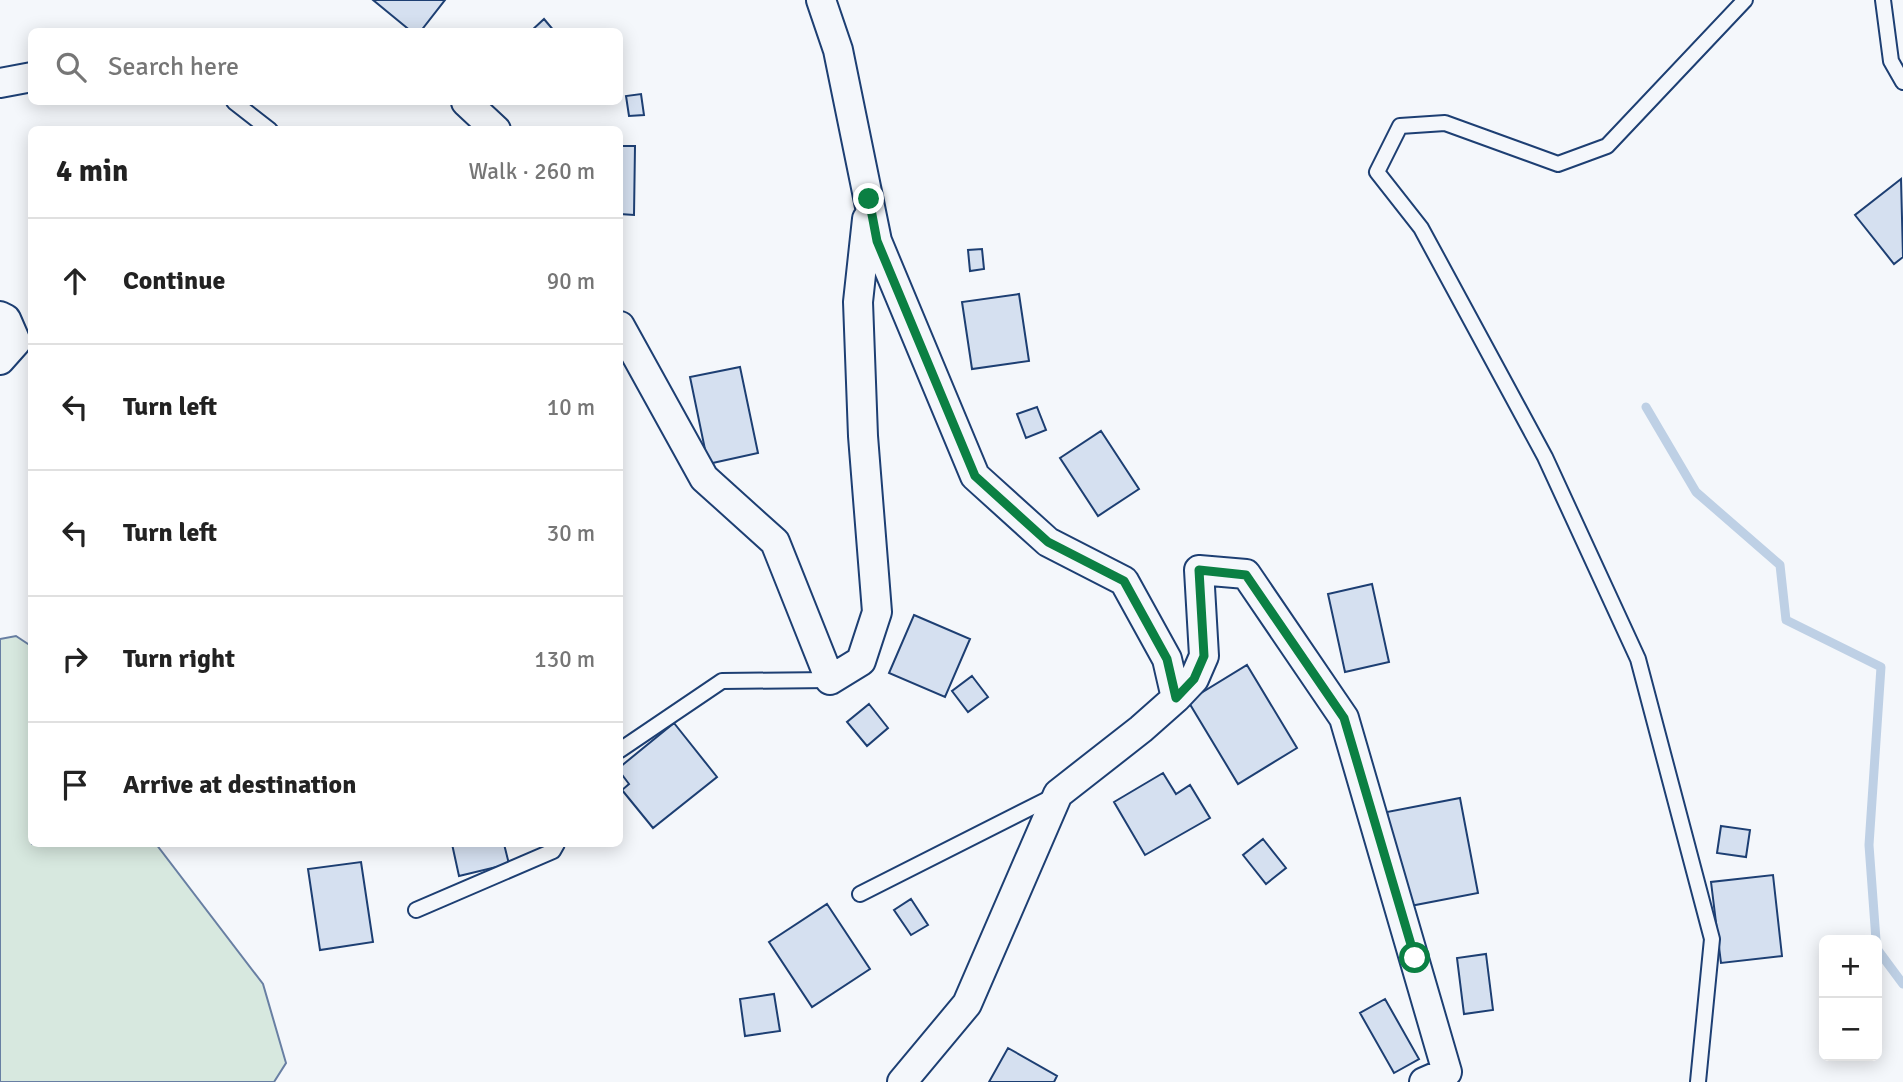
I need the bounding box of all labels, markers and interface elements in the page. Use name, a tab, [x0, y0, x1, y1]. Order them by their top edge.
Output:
search box	[28, 28, 623, 105]
icon: search	[52, 48, 90, 86]
text: Search here	[108, 51, 239, 83]
text: 4 min	[56, 153, 128, 190]
text: Walk · 260 m	[469, 157, 595, 186]
route end	[853, 183, 884, 214]
icon: ahead	[56, 262, 94, 300]
text: Continue	[123, 265, 225, 297]
text: 90 m	[547, 267, 595, 296]
icon: left	[56, 388, 94, 426]
text: Turn left	[123, 391, 217, 423]
text: 10 m	[547, 393, 595, 422]
icon: left	[56, 514, 94, 552]
text: Turn left	[123, 517, 217, 549]
text: 30 m	[547, 519, 595, 548]
icon: right	[56, 640, 94, 678]
text: Turn right	[123, 643, 235, 675]
text: 130 m	[534, 645, 595, 674]
icon: arrive	[56, 766, 94, 804]
text: Arrive at destination	[123, 769, 356, 801]
map controls	[1819, 935, 1882, 1061]
button: +	[1819, 935, 1882, 998]
route start	[1399, 942, 1430, 973]
button: −	[1819, 998, 1882, 1061]

